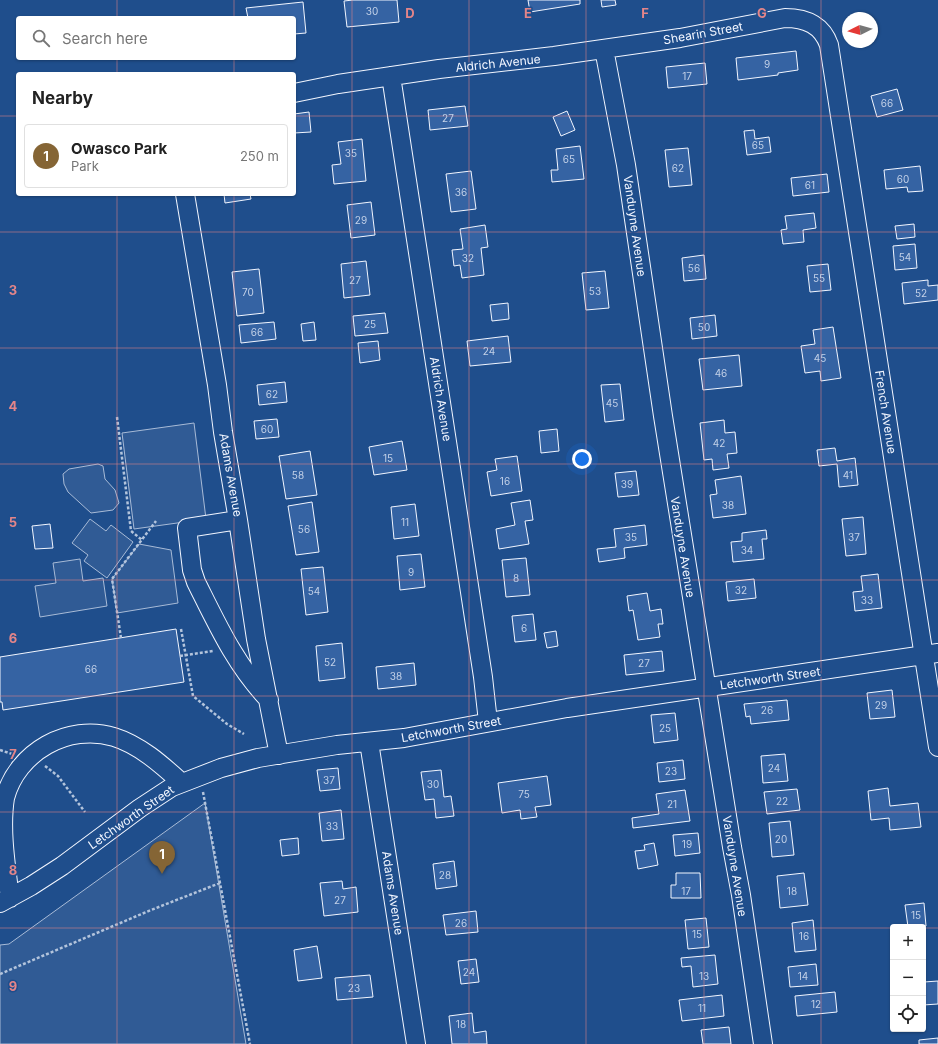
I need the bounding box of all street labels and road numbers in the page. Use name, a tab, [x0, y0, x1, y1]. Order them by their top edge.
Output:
street label: Shearin Street	[662, 19, 744, 47]
street label: Aldrich Avenue	[455, 51, 541, 75]
street label: Vanduyne Avenue	[620, 174, 650, 278]
street label: Aldrich Avenue	[427, 356, 455, 442]
street label: French Avenue	[872, 369, 900, 455]
street label: Adams Avenue	[216, 432, 246, 518]
street label: Vanduyne Avenue	[668, 495, 698, 599]
street label: Letchworth Street	[719, 664, 821, 692]
street label: Letchworth Street	[400, 713, 502, 745]
street label: Letchworth Street	[85, 782, 177, 852]
street label: Vanduyne Avenue	[720, 814, 750, 918]
street label: Adams Avenue	[379, 850, 407, 936]

